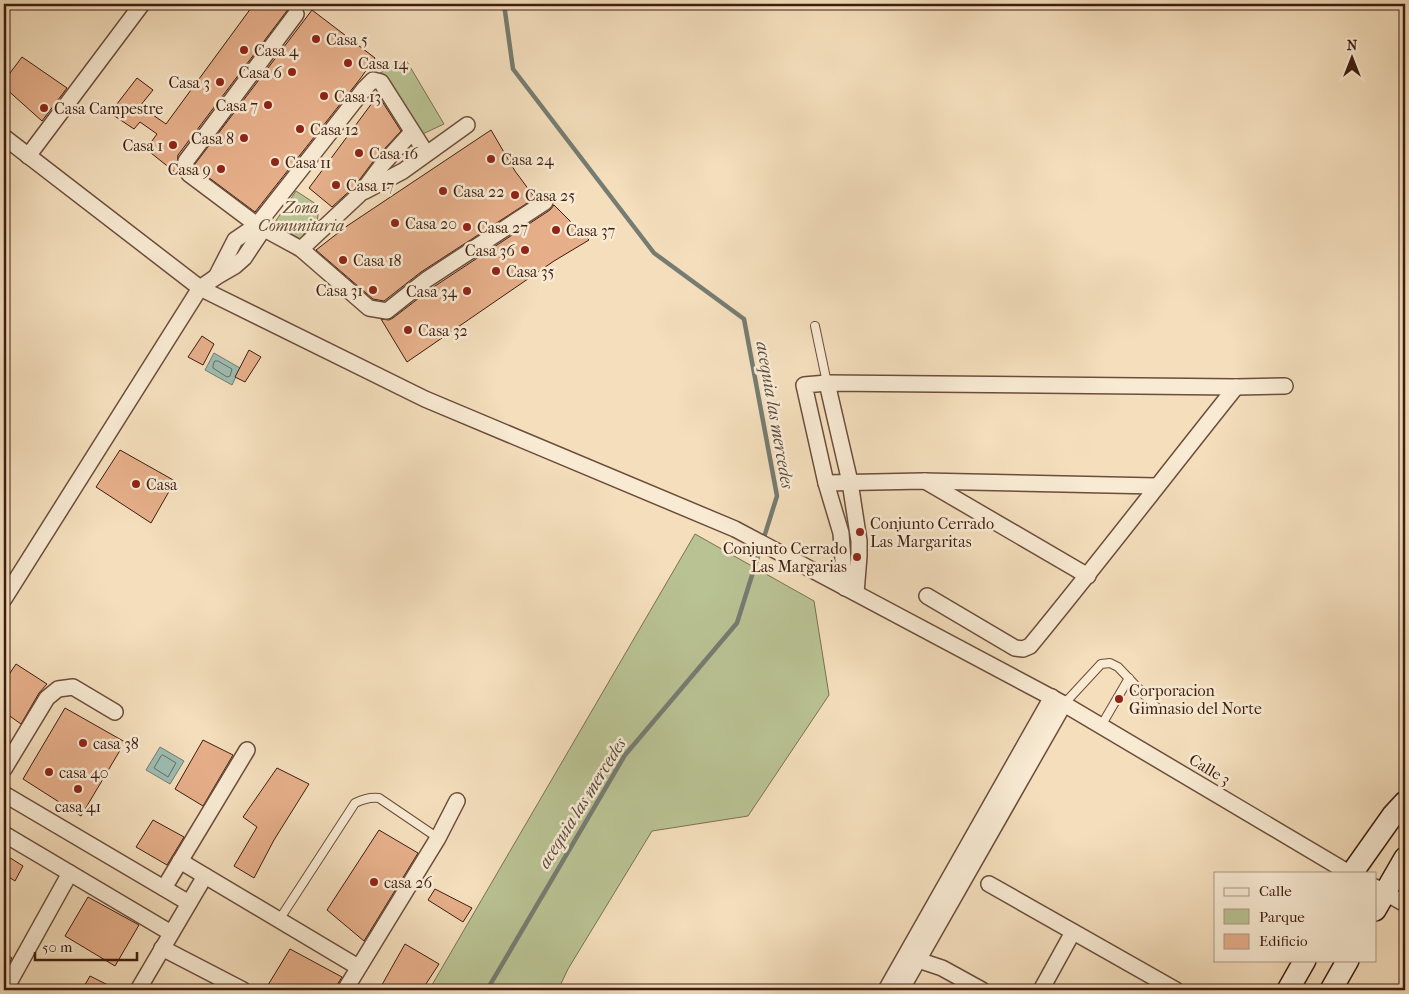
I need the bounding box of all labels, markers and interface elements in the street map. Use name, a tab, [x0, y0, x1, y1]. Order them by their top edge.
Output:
place label: Casa 5	[326, 30, 368, 49]
north arrow	[1326, 32, 1376, 82]
marker: Casa 5	[310, 33, 322, 45]
text: N	[1347, 37, 1358, 54]
place label: Casa 4	[254, 41, 299, 60]
marker: Casa 4	[238, 44, 250, 56]
place label: Casa 14	[358, 54, 409, 73]
marker: Casa 14	[342, 57, 354, 69]
place label: Casa 6	[238, 63, 282, 82]
marker: Casa 6	[286, 66, 298, 78]
place label: Casa 3	[169, 73, 210, 92]
marker: Casa 3	[214, 76, 226, 88]
place label: Casa 13	[334, 87, 381, 106]
marker: Casa 13	[318, 90, 330, 102]
place label: Casa 7	[215, 96, 258, 115]
place label: Casa Campestre	[54, 99, 163, 118]
marker: Casa 7	[262, 99, 274, 111]
marker: Casa Campestre	[38, 102, 50, 114]
place label: Casa 12	[310, 120, 359, 139]
marker: Casa 12	[294, 123, 306, 135]
place label: Casa 8	[191, 129, 234, 148]
marker: Casa 8	[238, 132, 250, 144]
place label: Casa 1	[122, 136, 163, 155]
marker: Casa 1	[167, 139, 179, 151]
place label: Casa 16	[369, 144, 419, 163]
marker: Casa 16	[353, 147, 365, 159]
place label: Casa 24	[501, 150, 554, 169]
place label: Casa 11	[285, 153, 331, 172]
marker: Casa 24	[485, 153, 497, 165]
marker: Casa 11	[269, 156, 281, 168]
place label: Casa 9	[168, 160, 211, 179]
marker: Casa 9	[215, 163, 227, 175]
place label: Casa 17	[346, 176, 395, 195]
marker: Casa 17	[330, 179, 342, 191]
place label: Casa 22	[453, 182, 504, 201]
marker: Casa 22	[437, 185, 449, 197]
place label: Casa 25	[525, 186, 575, 205]
marker: Casa 25	[509, 189, 521, 201]
park label: Zona Comunitaria	[258, 198, 344, 235]
place label: Casa 20	[405, 214, 457, 233]
marker: Casa 20	[389, 217, 401, 229]
place label: Casa 27	[477, 218, 528, 237]
marker: Casa 27	[461, 221, 473, 233]
place label: Casa 37	[566, 221, 615, 240]
marker: Casa 37	[550, 224, 562, 236]
place label: Casa 36	[465, 241, 515, 260]
marker: Casa 36	[519, 244, 531, 256]
place label: Casa 18	[353, 251, 402, 270]
marker: Casa 18	[337, 254, 349, 266]
place label: Casa 35	[506, 262, 554, 281]
marker: Casa 35	[490, 265, 502, 277]
place label: Casa 31	[316, 281, 363, 300]
place label: Casa 34	[406, 282, 458, 301]
marker: Casa 31	[367, 284, 379, 296]
marker: Casa 34	[461, 285, 473, 297]
place label: Casa 32	[418, 321, 468, 340]
marker: Casa 32	[402, 324, 414, 336]
water label: acequia las mercedes	[751, 340, 798, 491]
place label: Casa	[146, 475, 178, 494]
marker: Casa	[130, 478, 142, 490]
place label: Conjunto Cerrado Las Margaritas	[870, 514, 994, 551]
marker: Conjunto Cerrado Las Margaritas	[854, 526, 866, 538]
place label: Conjunto Cerrado Las Margarias	[723, 539, 847, 576]
marker: Conjunto Cerrado Las Margarias	[851, 551, 863, 563]
place label: Corporacion Gimnasio del Norte	[1129, 681, 1262, 718]
marker: Corporacion Gimnasio del Norte	[1113, 693, 1125, 705]
place label: casa 38	[93, 734, 139, 753]
water label: acequia las mercedes	[534, 734, 631, 872]
marker: casa 38	[77, 737, 89, 749]
street label: Calle 3	[1186, 750, 1234, 789]
place label: casa 40	[59, 763, 108, 782]
marker: casa 40	[43, 766, 55, 778]
marker: casa 41	[72, 783, 84, 795]
place label: casa 41	[55, 797, 101, 816]
legend	[1214, 872, 1376, 962]
place label: casa 26	[384, 873, 432, 892]
marker: casa 26	[368, 876, 380, 888]
text: Calle	[1259, 882, 1292, 900]
text: Parque	[1259, 908, 1305, 926]
scale bar	[35, 929, 138, 961]
text: Edificio	[1259, 932, 1308, 950]
text: 50 m	[42, 938, 73, 956]

